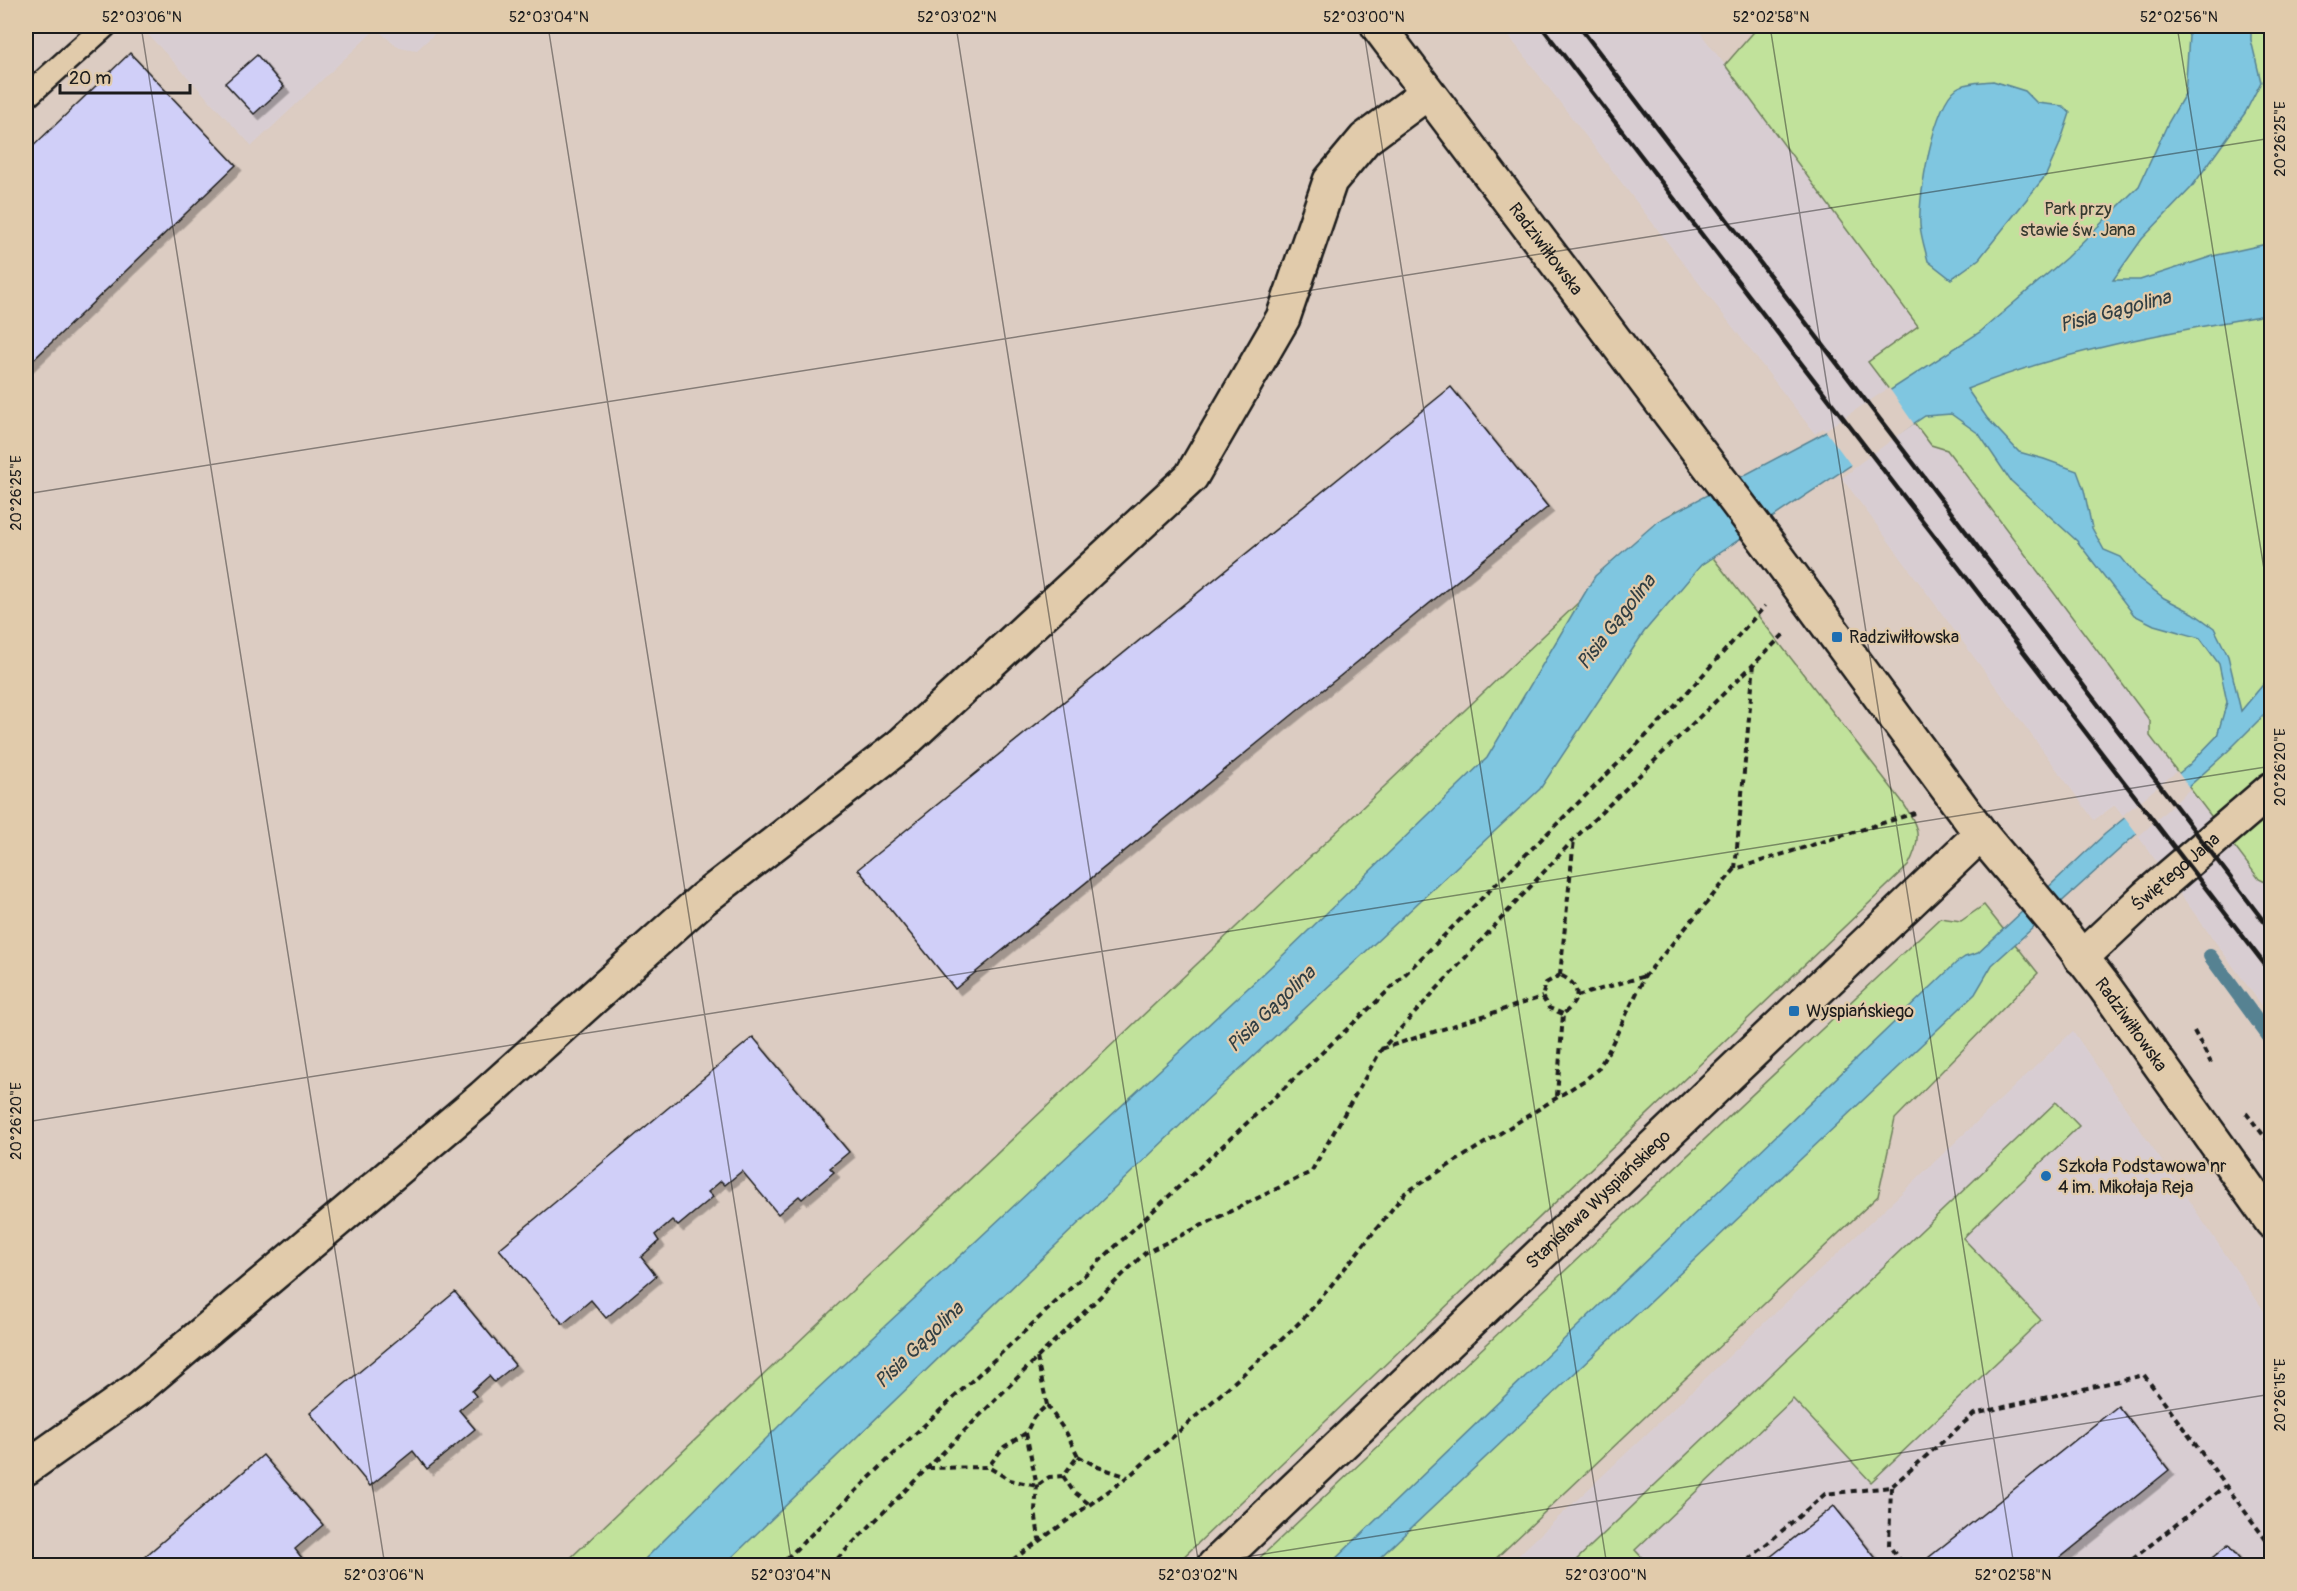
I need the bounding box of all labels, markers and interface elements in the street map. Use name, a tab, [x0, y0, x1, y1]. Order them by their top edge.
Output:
text: 52°03'06"N	[102, 8, 182, 27]
text: 52°03'04"N	[509, 8, 589, 27]
text: 52°03'02"N	[917, 8, 997, 27]
text: 52°03'00"N	[1323, 8, 1405, 27]
text: 52°02'58"N	[1733, 8, 1809, 27]
text: 52°02'56"N	[2140, 8, 2218, 27]
scale bar	[60, 57, 190, 95]
text: 20 m	[69, 67, 111, 90]
text: 20°26'25"E	[2271, 101, 2290, 177]
street label: Radziwiłłowska	[1504, 198, 1588, 300]
park label: Park przy stawie św. Jana	[2021, 198, 2135, 242]
water label: Pisia Gągolina	[2057, 284, 2175, 338]
text: 20°26'25"E	[7, 455, 26, 531]
water label: Pisia Gągolina	[1571, 568, 1662, 675]
place label: Radziwiłłowska	[1849, 626, 1959, 649]
marker: Radziwiłłowska	[1830, 630, 1844, 644]
text: 20°26'20"E	[2271, 728, 2290, 806]
street label: Świętego Jana	[2127, 827, 2225, 916]
water label: Pisia Gągolina	[1221, 959, 1322, 1058]
street label: Radziwiłłowska	[2090, 973, 2173, 1076]
place label: Wyspiańskiego	[1806, 1000, 1914, 1023]
marker: Wyspiańskiego	[1787, 1004, 1801, 1018]
text: 20°26'20"E	[7, 1082, 26, 1160]
street label: Stanisława Wyspiańskiego	[1521, 1124, 1676, 1274]
place label: Szkoła Podstawowa nr 4 im. Mikołaja Reja	[2058, 1155, 2227, 1199]
marker: Szkoła Podstawowa nr 4 im. Mikołaja Reja	[2039, 1169, 2053, 1183]
water label: Pisia Gągolina	[869, 1295, 970, 1394]
text: 20°26'15"E	[2271, 1358, 2290, 1432]
text: 52°03'06"N	[344, 1566, 424, 1585]
text: 52°03'04"N	[751, 1566, 831, 1585]
text: 52°03'02"N	[1158, 1566, 1238, 1585]
text: 52°03'00"N	[1565, 1566, 1647, 1585]
text: 52°02'58"N	[1975, 1566, 2051, 1585]

